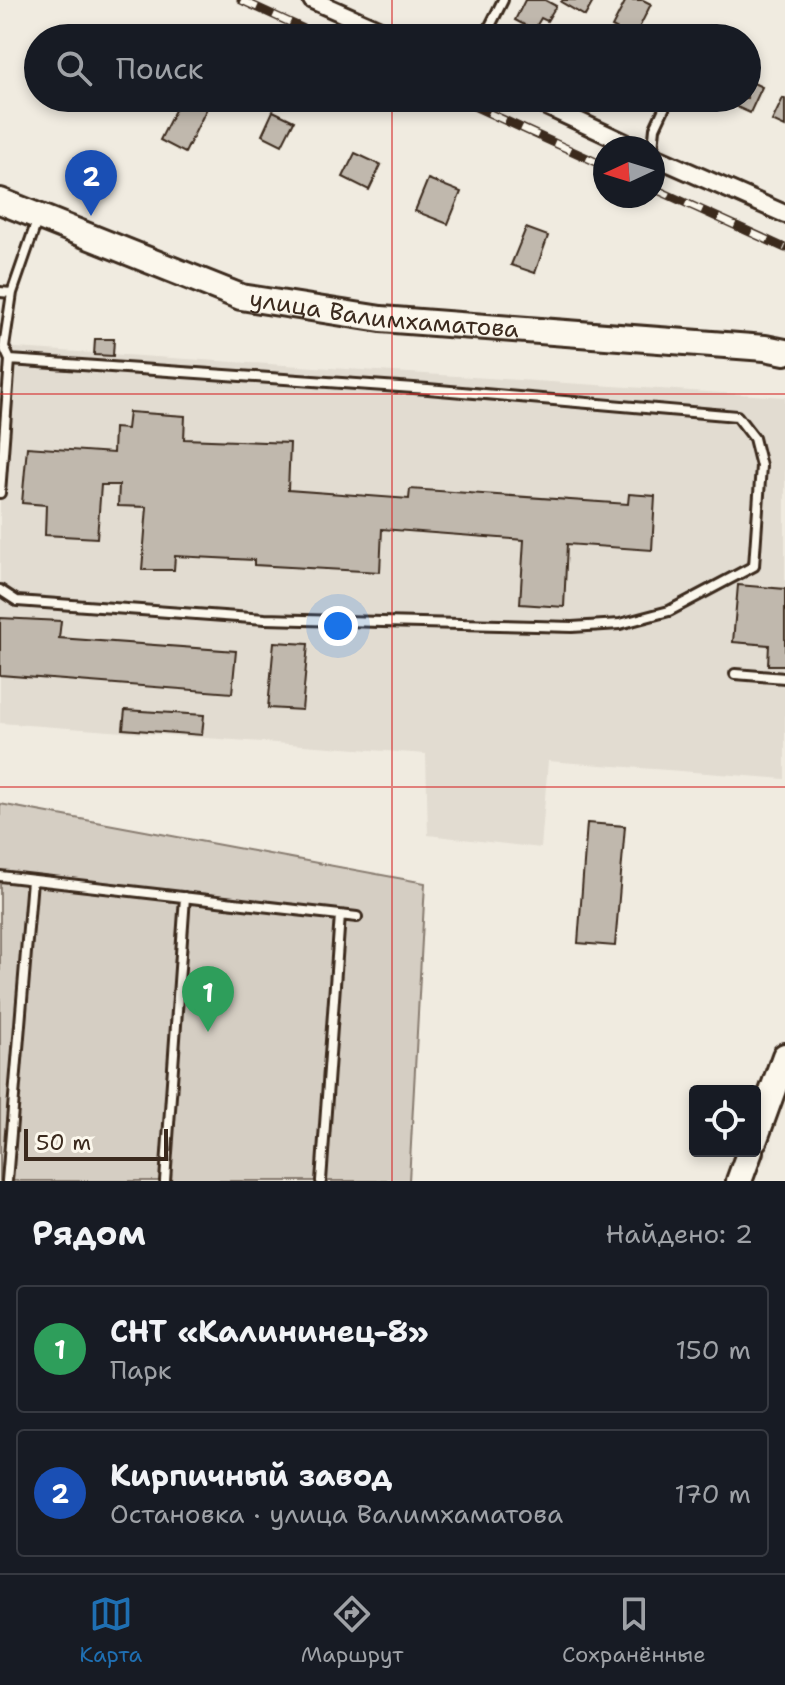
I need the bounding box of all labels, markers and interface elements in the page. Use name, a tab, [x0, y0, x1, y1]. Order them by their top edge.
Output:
search box	[24, 24, 761, 112]
icon: search	[52, 46, 96, 90]
text: Поиск	[116, 48, 204, 89]
north arrow	[593, 136, 665, 208]
pin: 2	[65, 150, 117, 216]
street label: улица Валимхаматова	[247, 283, 520, 345]
your location	[318, 606, 358, 646]
pin: 1	[182, 966, 234, 1032]
map controls	[689, 1085, 761, 1157]
button: locate	[689, 1085, 761, 1157]
scale bar	[24, 1125, 168, 1161]
text: 50 m	[36, 1128, 91, 1157]
text: Рядом	[32, 1210, 146, 1256]
text: Найдено: 2	[606, 1216, 753, 1251]
text: СНТ «Калининец-8»	[110, 1311, 429, 1352]
text: 1	[54, 1332, 66, 1367]
text: 150 m	[675, 1332, 751, 1367]
text: Парк	[110, 1352, 172, 1387]
text: Кирпичный завод	[110, 1455, 392, 1496]
text: 2	[51, 1476, 69, 1511]
text: 170 m	[674, 1476, 751, 1511]
text: Остановка · улица Валимхаматова	[110, 1496, 563, 1531]
tab: Карта	[79, 1592, 142, 1669]
tab: Маршрут	[301, 1592, 403, 1669]
tab: Сохранённые	[562, 1592, 706, 1669]

